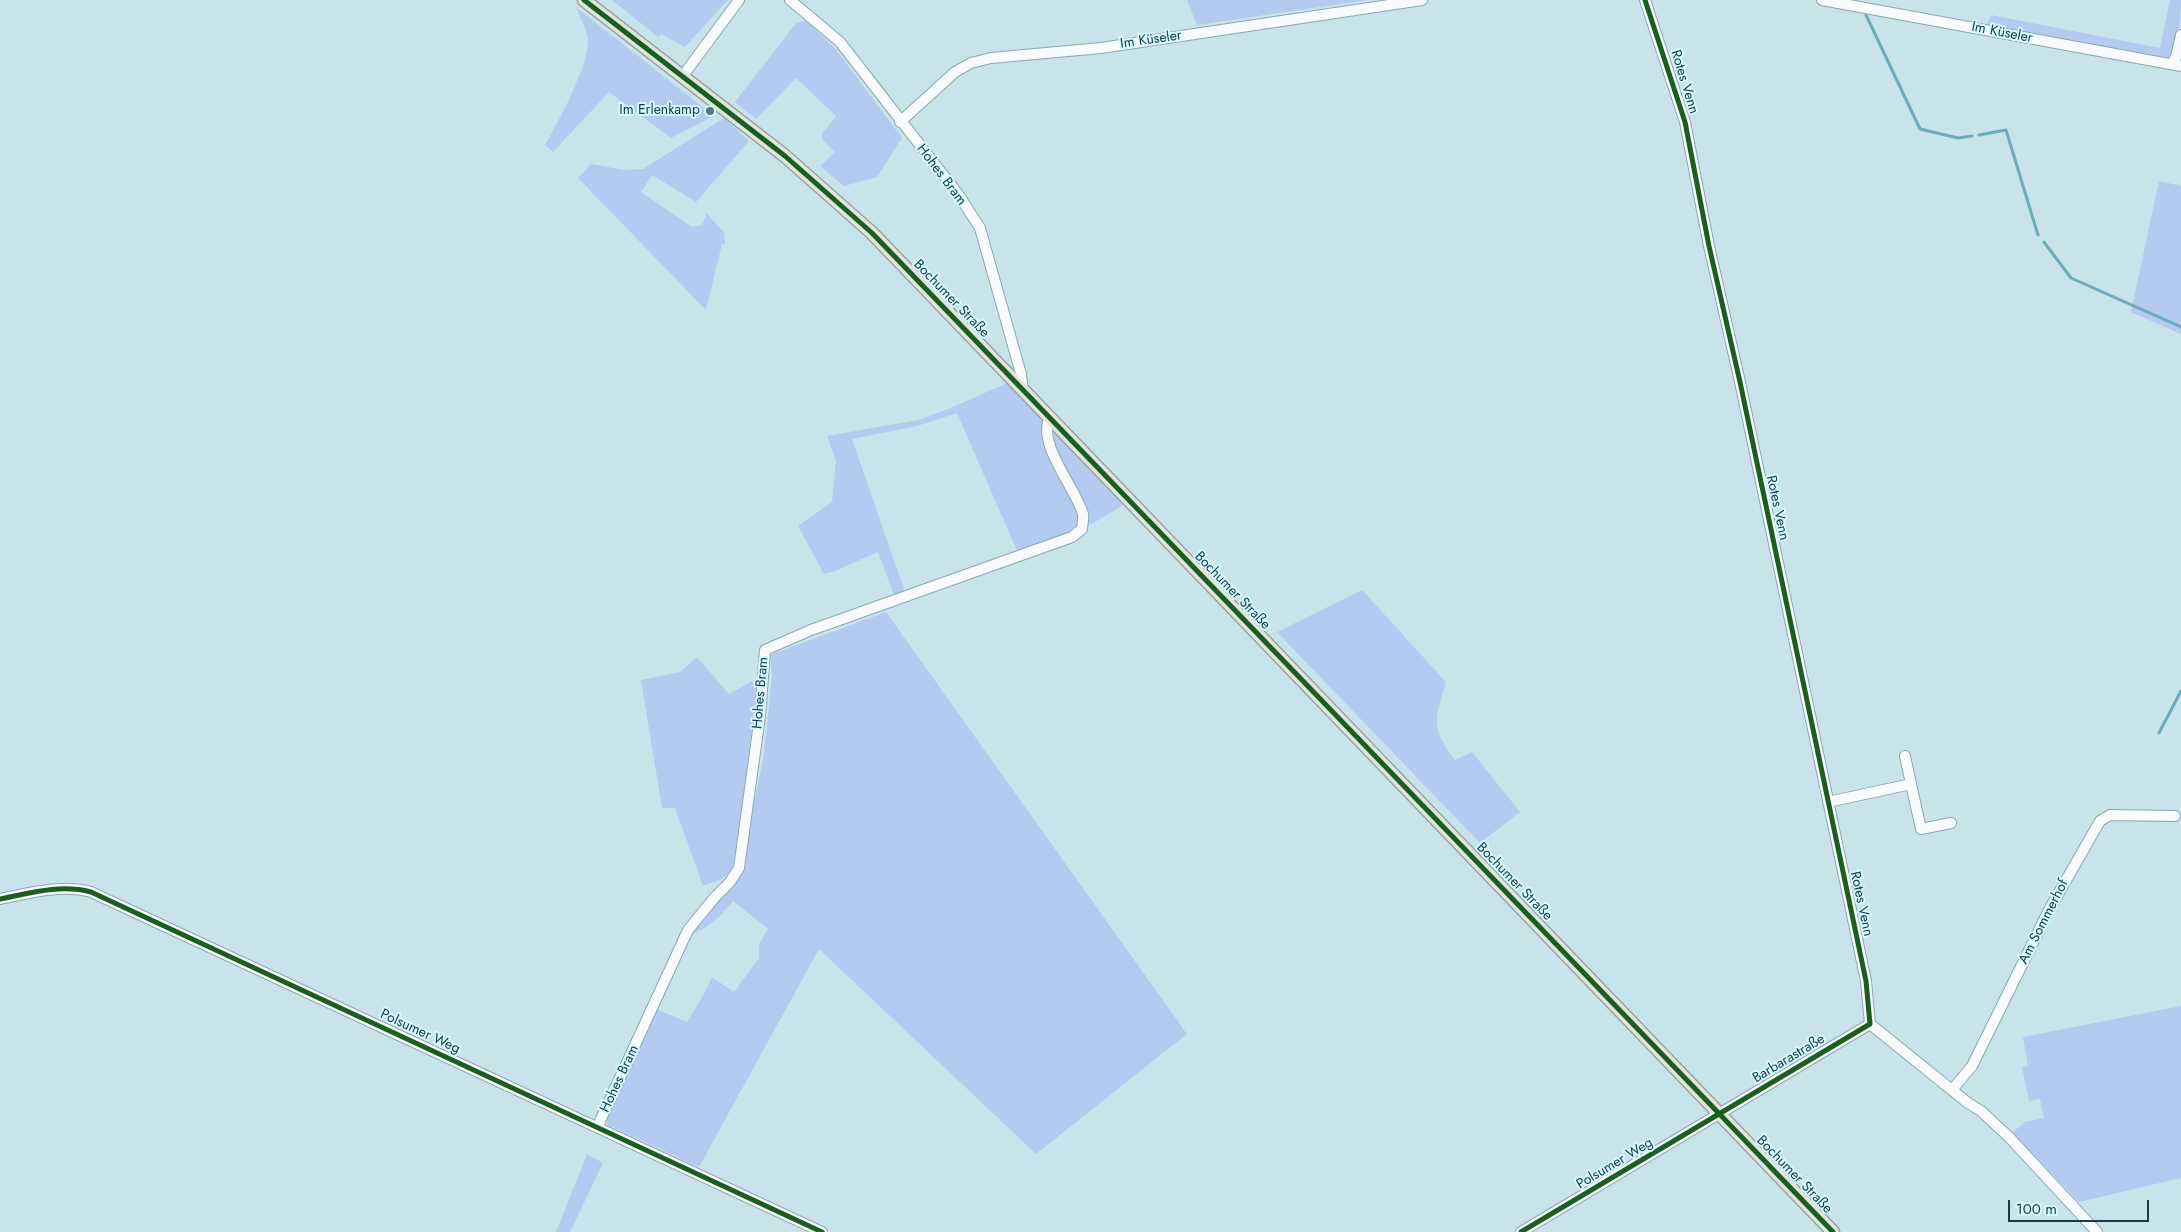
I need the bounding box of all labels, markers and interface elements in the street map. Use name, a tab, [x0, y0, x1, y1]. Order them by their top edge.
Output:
street label: Im Küseler	[1970, 19, 2034, 47]
street label: Im Küseler	[1119, 27, 1183, 53]
street label: Rotes Venn	[1666, 48, 1702, 116]
place label: Im Erlenkamp	[619, 103, 700, 119]
marker: Im Erlenkamp	[704, 105, 716, 117]
street label: Hohes Bram	[913, 141, 969, 209]
street label: Bochumer Straße	[910, 257, 992, 341]
street label: Rotes Venn	[1762, 474, 1792, 542]
street label: Bochumer Straße	[1191, 549, 1273, 633]
street label: Hohes Bram	[749, 656, 773, 730]
street label: Bochumer Straße	[1473, 840, 1555, 924]
street label: Rotes Venn	[1846, 870, 1876, 938]
street label: Am Sommerhof	[2016, 877, 2072, 967]
street label: Polsumer Weg	[377, 1006, 463, 1058]
street label: Barbarastraße	[1750, 1031, 1828, 1087]
street label: Hohes Bram	[597, 1043, 643, 1115]
street label: Bochumer Straße	[1753, 1133, 1835, 1217]
street label: Polsumer Weg	[1574, 1135, 1656, 1193]
scale bar	[2011, 1190, 2152, 1222]
text: 100 m	[2016, 1198, 2057, 1220]

